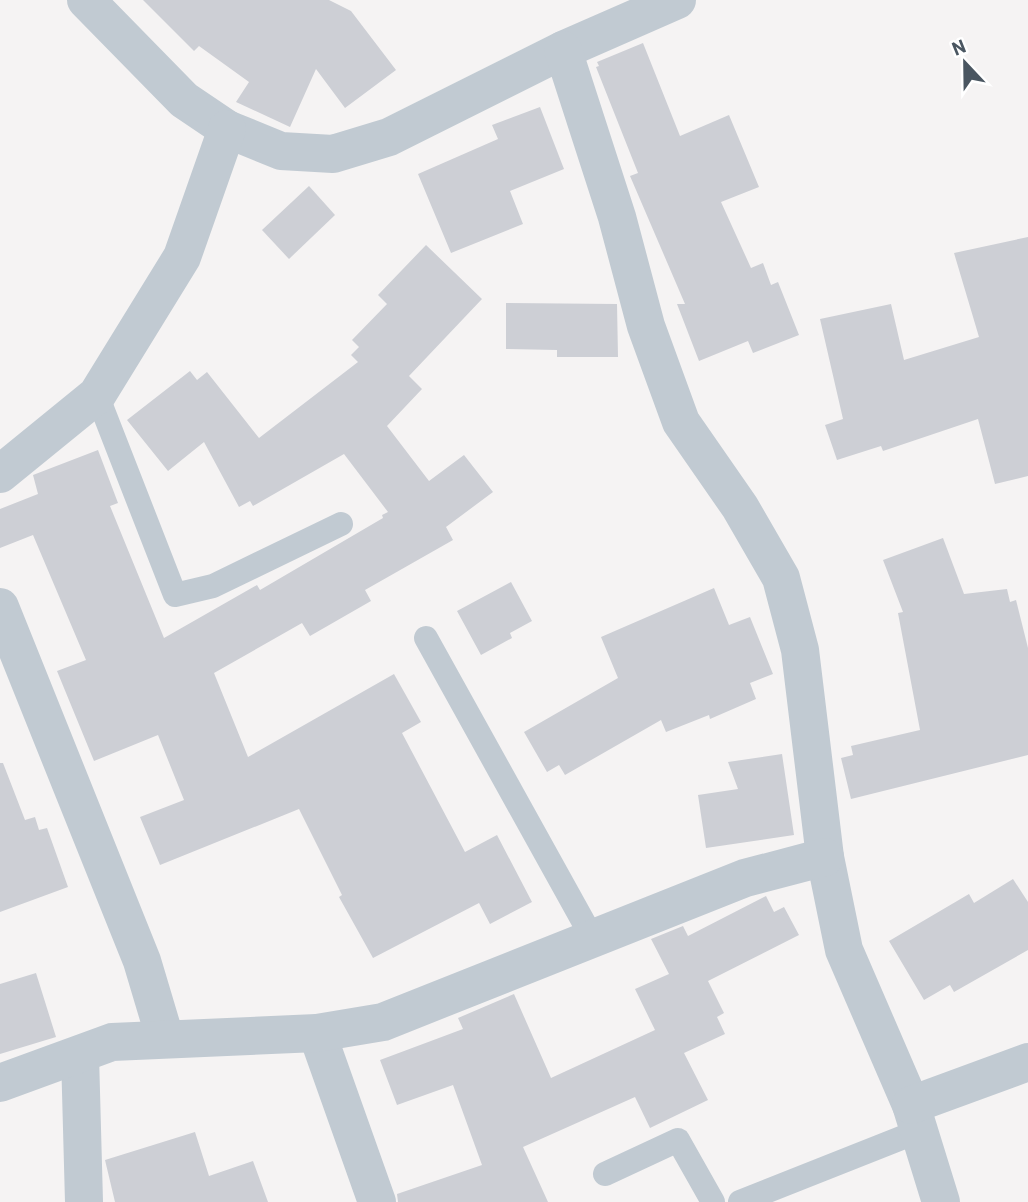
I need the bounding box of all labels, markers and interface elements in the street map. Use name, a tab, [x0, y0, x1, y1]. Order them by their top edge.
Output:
north arrow	[930, 28, 1000, 98]
text: N	[948, 34, 969, 60]

